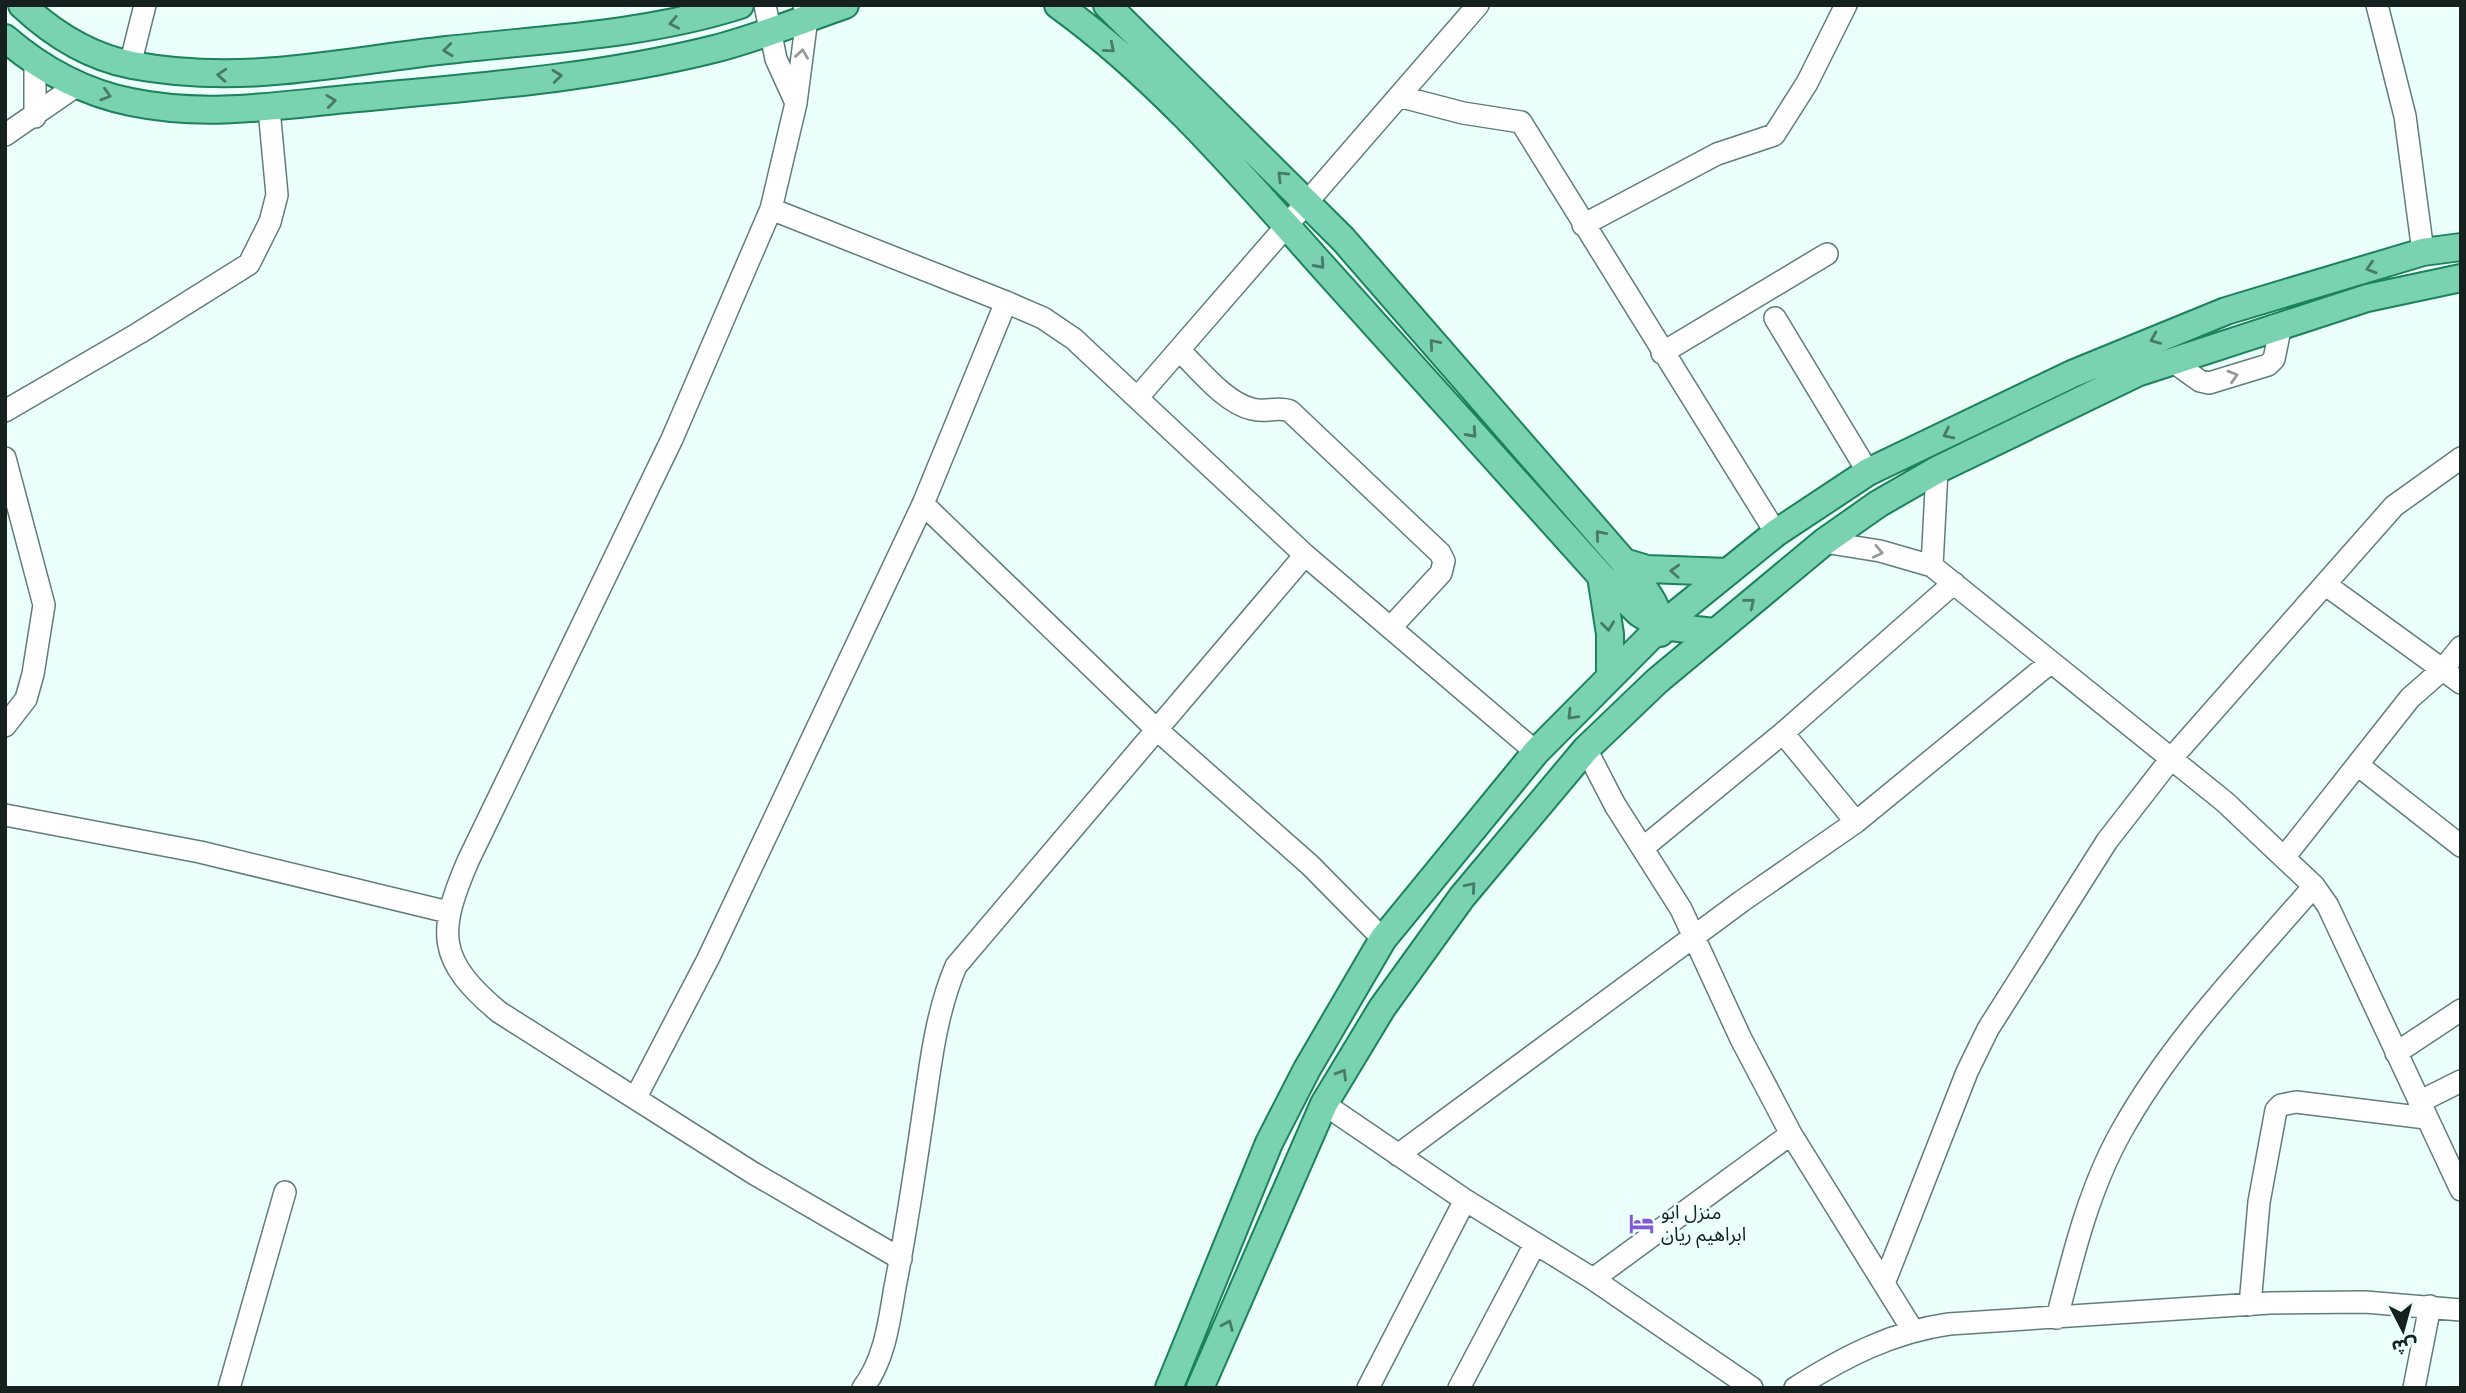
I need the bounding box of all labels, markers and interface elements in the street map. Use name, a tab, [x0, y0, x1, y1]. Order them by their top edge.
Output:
one-way arrow	[668, 15, 680, 30]
one-way arrow	[1103, 40, 1115, 53]
one-way arrow	[442, 42, 454, 57]
one-way arrow	[795, 48, 810, 60]
one-way arrow	[217, 68, 228, 83]
one-way arrow	[552, 69, 563, 84]
one-way arrow	[100, 86, 112, 101]
one-way arrow	[326, 93, 337, 108]
one-way arrow	[1277, 171, 1290, 184]
one-way arrow	[1312, 255, 1325, 268]
one-way arrow	[2365, 259, 2377, 274]
one-way arrow	[2149, 330, 2161, 344]
one-way arrow	[1430, 340, 1442, 353]
one-way arrow	[2226, 369, 2238, 384]
one-way arrow	[1464, 425, 1477, 438]
one-way arrow	[1943, 425, 1955, 439]
one-way arrow	[1596, 530, 1608, 543]
one-way arrow	[1872, 543, 1884, 558]
one-way arrow	[1670, 564, 1681, 579]
one-way arrow	[1742, 598, 1754, 611]
one-way arrow	[1601, 620, 1616, 632]
one-way arrow	[1567, 706, 1580, 719]
one-way arrow	[1463, 882, 1475, 895]
one-way arrow	[1334, 1068, 1347, 1081]
place label: منزل ابو ابراهيم ريان	[1661, 1201, 1746, 1249]
hotel icon: منزل ابو ابراهيم ريان	[1627, 1209, 1655, 1237]
north arrow	[2368, 1295, 2438, 1365]
one-way arrow	[1219, 1320, 1233, 1332]
text: ش	[2391, 1334, 2419, 1359]

